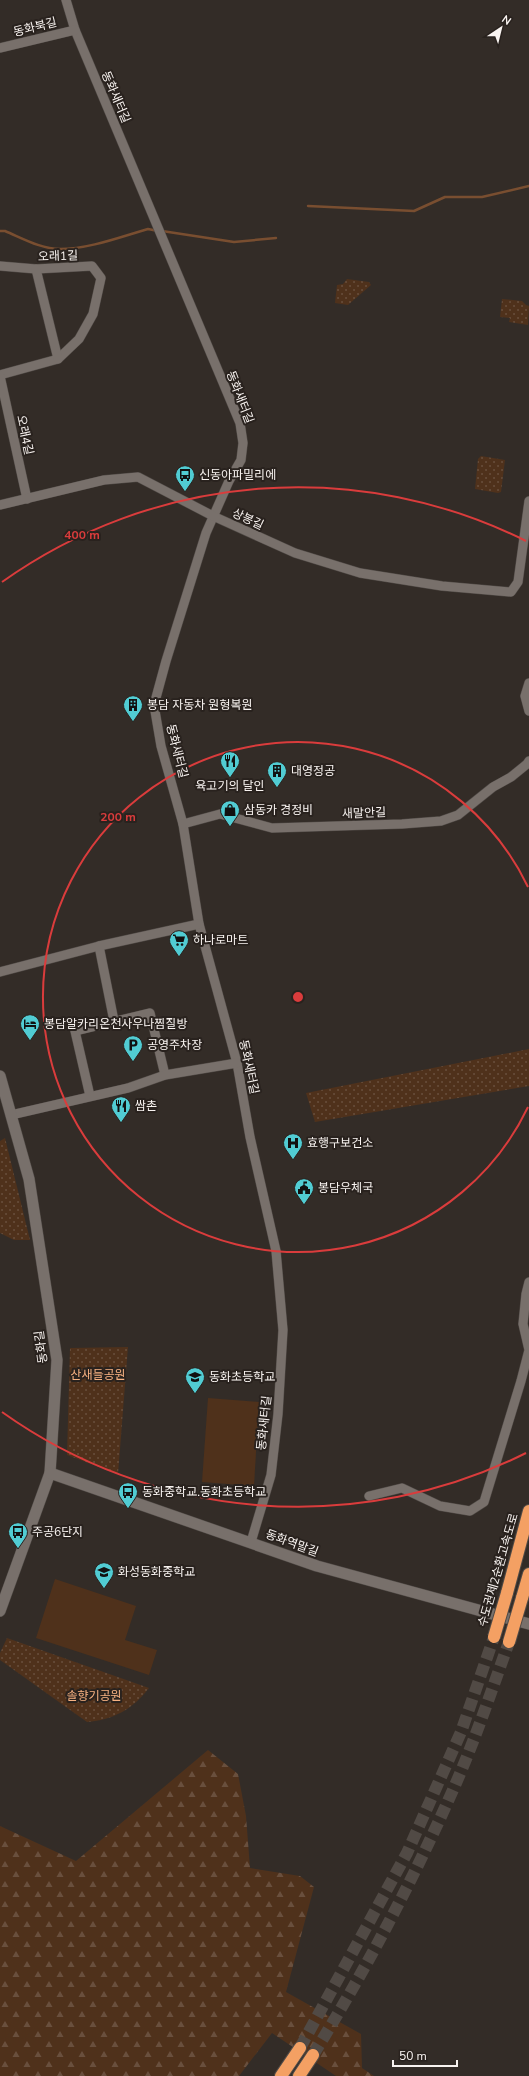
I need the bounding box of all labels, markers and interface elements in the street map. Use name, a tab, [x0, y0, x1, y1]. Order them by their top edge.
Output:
north arrow	[481, 8, 521, 48]
text: N	[499, 12, 514, 29]
street label: 동화북길	[12, 14, 58, 40]
street label: 동화새터길	[98, 68, 134, 126]
street label: 오래1길	[38, 247, 78, 265]
street label: 동화새터길	[223, 368, 257, 426]
street label: 오래4길	[13, 414, 37, 456]
bus stop icon: 신동아파밀리에	[174, 464, 196, 492]
place label: 신동아파밀리에	[199, 467, 276, 483]
street label: 상봉길	[230, 505, 266, 533]
text: 400 m	[64, 527, 100, 543]
building icon: 봉담 자동차 원형복원	[122, 694, 144, 722]
place label: 봉담 자동차 원형복원	[147, 697, 253, 713]
street label: 동화새터길	[163, 722, 191, 780]
restaurant icon: 육고기의 달인	[219, 750, 241, 778]
building icon: 대영정공	[266, 760, 288, 788]
place label: 대영정공	[291, 763, 335, 779]
place label: 육고기의 달인	[195, 778, 265, 794]
shop icon: 삼동카 경정비	[219, 799, 241, 827]
place label: 삼동카 경정비	[244, 802, 313, 818]
street label: 새말안길	[342, 804, 386, 822]
text: 200 m	[100, 809, 136, 825]
supermarket icon: 하나로마트	[168, 929, 190, 957]
place label: 하나로마트	[193, 932, 248, 948]
centre of rings	[291, 990, 305, 1004]
hotel icon: 봉담알카리온천사우나찜질방	[19, 1013, 41, 1041]
place label: 봉담알카리온천사우나찜질방	[44, 1016, 188, 1032]
parking icon: 공영주차장	[122, 1034, 144, 1062]
place label: 공영주차장	[147, 1037, 202, 1053]
street label: 동화새터길	[235, 1038, 263, 1096]
restaurant icon: 쌈촌	[110, 1095, 132, 1123]
place label: 쌈촌	[135, 1098, 157, 1114]
hospital icon: 효행구보건소	[282, 1132, 304, 1160]
place label: 효행구보건소	[307, 1135, 373, 1151]
public building icon: 봉담우체국	[293, 1177, 315, 1205]
place label: 봉담우체국	[318, 1180, 373, 1196]
street label: 동화길	[31, 1330, 51, 1364]
school or university icon: 동화초등학교	[184, 1366, 206, 1394]
park label: 산새들공원	[70, 1367, 126, 1383]
place label: 동화초등학교	[209, 1369, 275, 1385]
street label: 동화새터길	[253, 1395, 275, 1451]
bus stop icon: 동화중학교.동화초등학교	[117, 1481, 139, 1509]
place label: 동화중학교.동화초등학교	[142, 1484, 266, 1500]
street label: 수도권제2순환고속도로	[474, 1511, 522, 1629]
bus stop icon: 주공6단지	[7, 1521, 29, 1549]
place label: 주공6단지	[32, 1524, 83, 1540]
street label: 동화역말길	[263, 1526, 321, 1560]
school or university icon: 화성동화중학교	[93, 1561, 115, 1589]
place label: 화성동화중학교	[118, 1564, 195, 1580]
park label: 솔향기공원	[66, 1688, 122, 1704]
scale bar	[393, 2042, 457, 2068]
text: 50 m	[399, 2048, 427, 2064]

